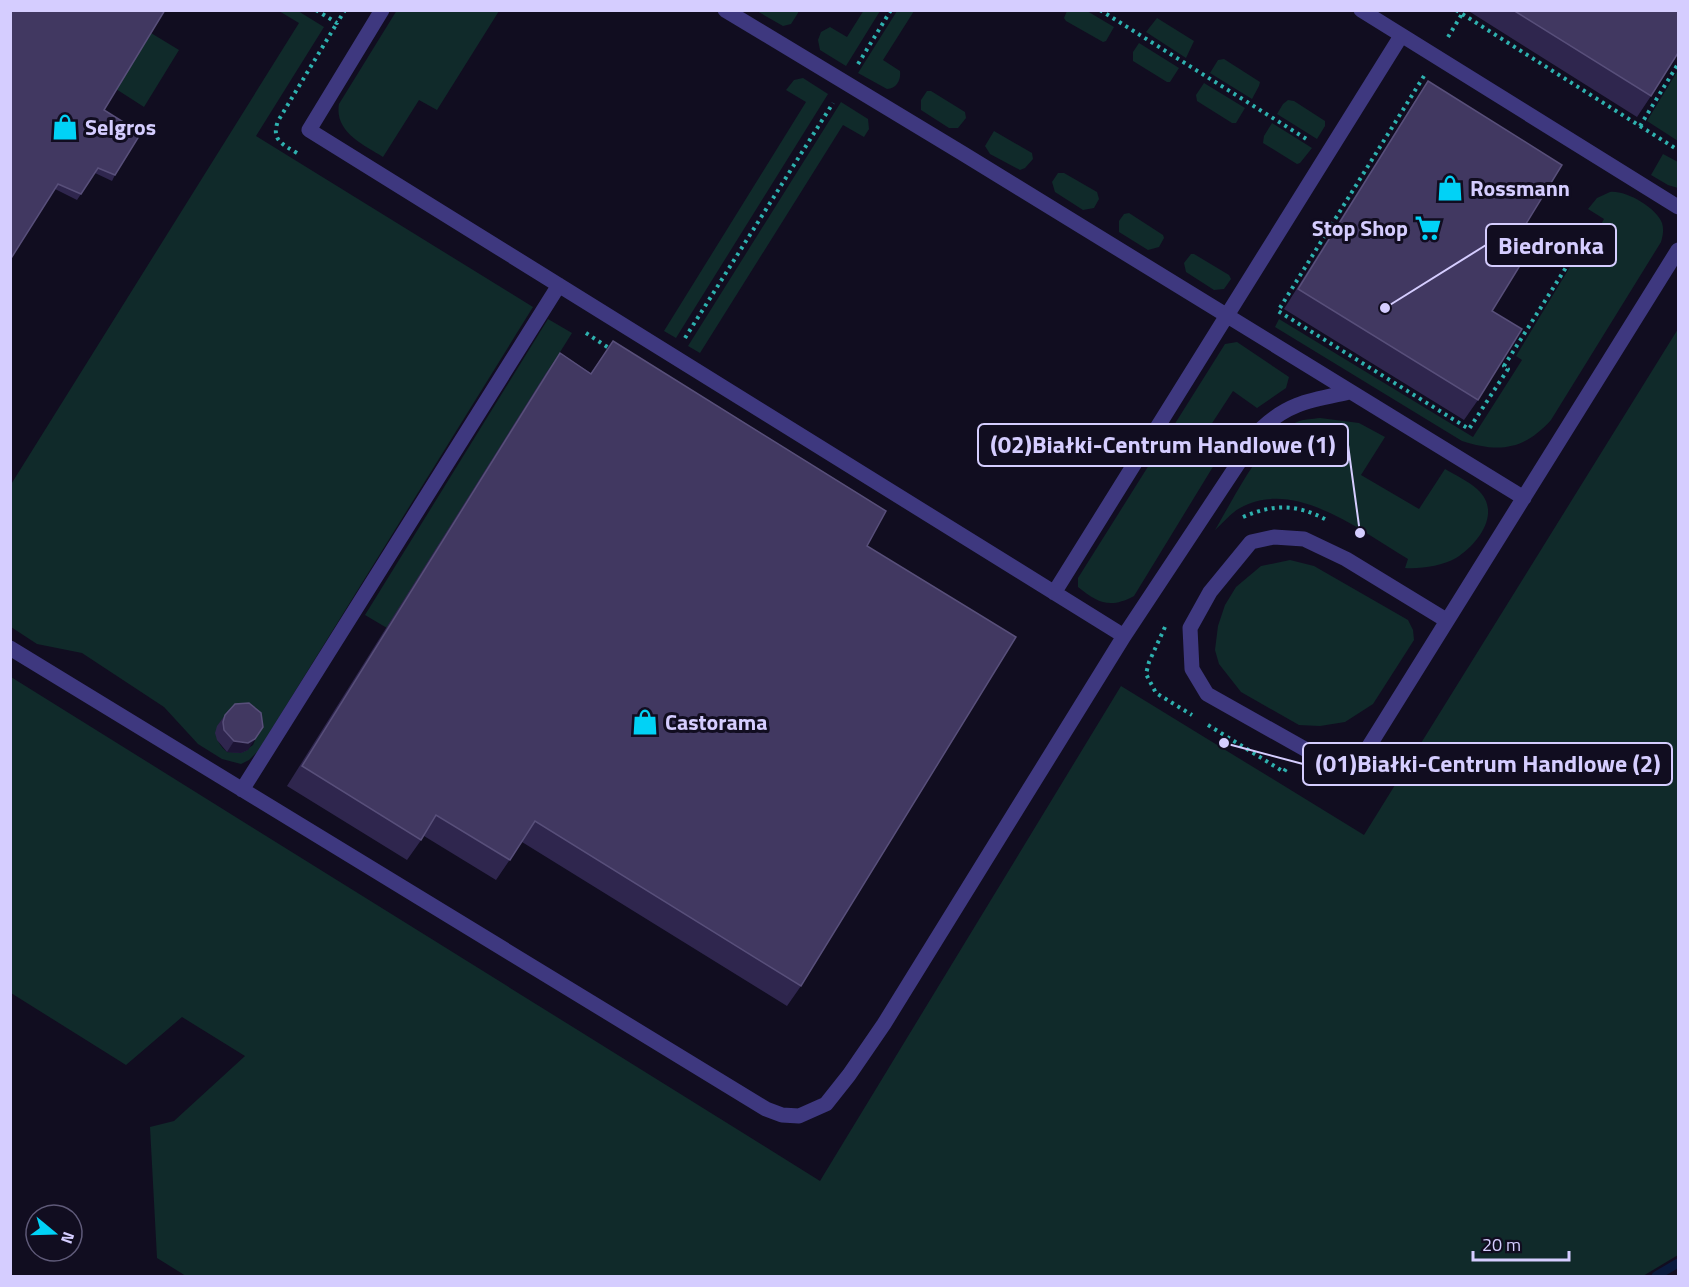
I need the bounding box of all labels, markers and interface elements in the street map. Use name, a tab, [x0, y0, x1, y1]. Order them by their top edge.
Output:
place label: Selgros	[85, 110, 156, 144]
shop icon: Selgros	[50, 112, 80, 142]
place label: Rossmann	[1470, 171, 1570, 205]
shop icon: Rossmann	[1435, 173, 1465, 203]
place label: Stop Shop	[1312, 211, 1408, 245]
supermarket icon: Stop Shop	[1413, 213, 1443, 243]
callout: Biedronka	[1486, 224, 1616, 266]
text: Biedronka	[1498, 227, 1604, 263]
callout: (02)Białki-Centrum Handlowe (1)	[978, 424, 1348, 466]
text: (02)Białki-Centrum Handlowe (1)	[990, 426, 1336, 462]
place label: Castorama	[665, 705, 767, 739]
shop icon: Castorama	[630, 707, 660, 737]
callout: (01)Białki-Centrum Handlowe (2)	[1303, 743, 1672, 785]
text: (01)Białki-Centrum Handlowe (2)	[1315, 745, 1661, 781]
north arrow	[24, 1203, 84, 1263]
scale bar	[1473, 1224, 1569, 1262]
text: N	[55, 1229, 81, 1247]
text: 20 m	[1482, 1231, 1521, 1258]

